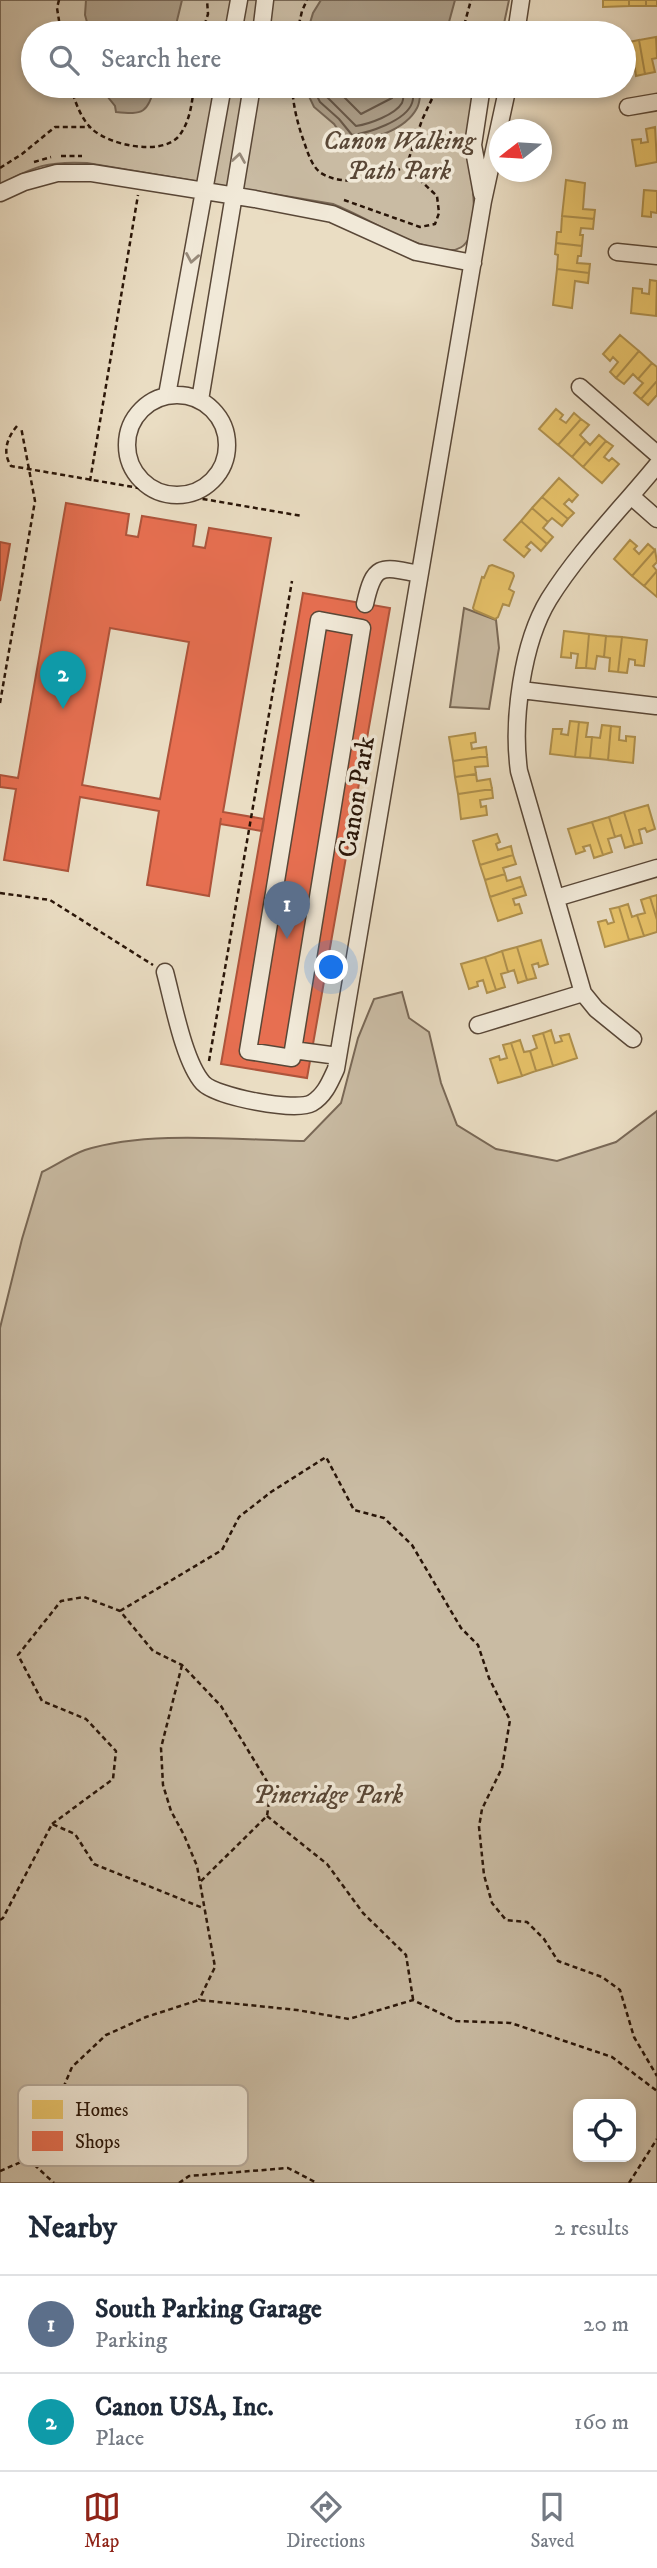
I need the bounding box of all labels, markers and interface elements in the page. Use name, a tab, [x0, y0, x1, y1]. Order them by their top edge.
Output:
search box	[21, 21, 636, 98]
icon: search	[45, 41, 83, 79]
text: Search here	[101, 43, 221, 76]
north arrow	[489, 119, 552, 182]
park label: Canon Walking Path Park	[323, 125, 477, 188]
one-way arrow	[231, 152, 246, 164]
one-way arrow	[185, 252, 200, 264]
pin: 2	[40, 651, 86, 709]
street label: Canon Park	[331, 734, 383, 860]
pin: 1	[264, 881, 310, 939]
your location	[314, 950, 348, 984]
park label: Pineridge Park	[253, 1779, 403, 1812]
legend	[18, 2085, 248, 2166]
text: Homes	[75, 2099, 128, 2122]
map controls	[573, 2099, 636, 2162]
button: locate	[573, 2099, 636, 2162]
text: Shops	[75, 2131, 120, 2154]
text: Nearby	[28, 2210, 117, 2247]
text: 2 results	[554, 2214, 629, 2243]
text: South Parking Garage	[95, 2293, 322, 2326]
text: 1	[47, 2310, 55, 2339]
text: 20 m	[583, 2310, 629, 2339]
text: Parking	[95, 2326, 167, 2355]
text: Canon USA, Inc.	[95, 2391, 274, 2424]
text: 2	[45, 2408, 57, 2437]
text: 160 m	[574, 2408, 629, 2437]
text: Place	[95, 2424, 144, 2453]
tab: Map	[83, 2488, 121, 2553]
tab: Directions	[286, 2488, 365, 2553]
tab: Saved	[531, 2488, 574, 2553]

